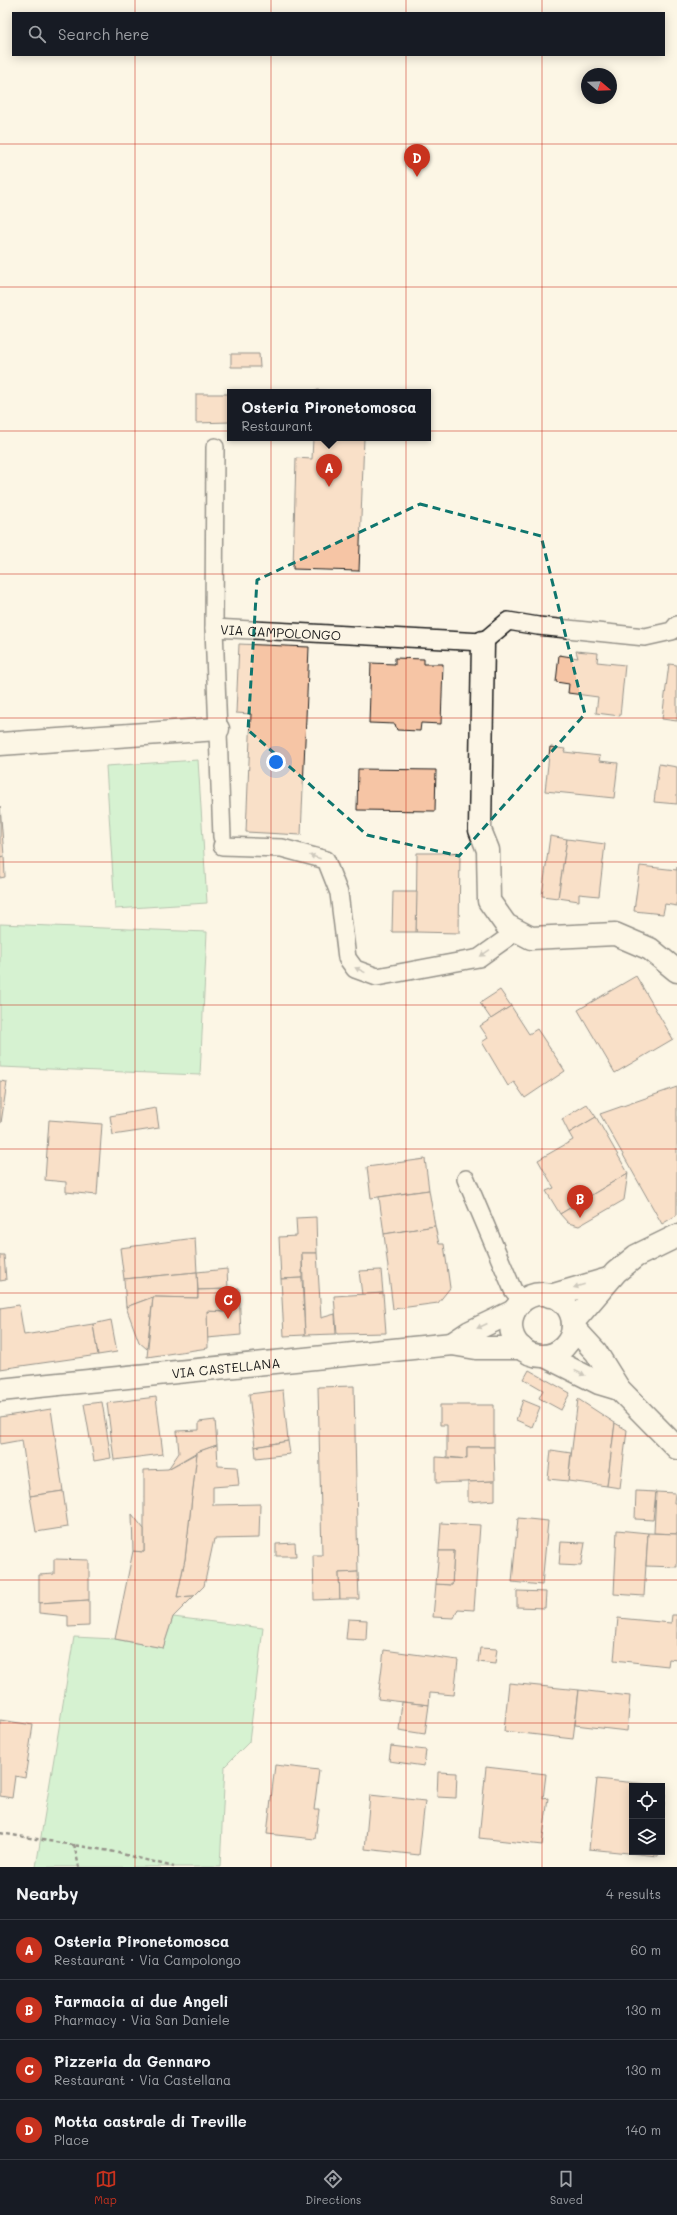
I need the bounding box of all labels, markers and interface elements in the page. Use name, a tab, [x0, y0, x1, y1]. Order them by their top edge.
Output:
search box	[12, 12, 665, 56]
icon: search	[26, 23, 48, 45]
text: Search here	[58, 24, 149, 44]
north arrow	[581, 68, 617, 104]
pin: D	[404, 144, 430, 177]
popup	[227, 389, 431, 441]
text: Osteria Pironetomosca	[241, 397, 417, 417]
text: Restaurant	[241, 417, 313, 434]
pin: A	[316, 454, 342, 487]
street label: VIA CAMPOLONGO	[220, 620, 342, 643]
your location	[266, 752, 286, 772]
one-way arrow	[309, 853, 321, 859]
one-way arrow	[480, 949, 490, 957]
one-way arrow	[354, 967, 366, 973]
pin: B	[567, 1185, 593, 1218]
one-way arrow	[572, 1283, 584, 1289]
pin: C	[215, 1286, 241, 1319]
one-way arrow	[477, 1323, 488, 1329]
street label: VIA CASTELLANA	[171, 1353, 281, 1381]
one-way arrow	[574, 1370, 586, 1376]
map controls	[629, 1783, 665, 1855]
button: locate	[629, 1783, 665, 1819]
button: layers	[629, 1819, 665, 1855]
text: Nearby	[16, 1882, 78, 1904]
text: 4 results	[606, 1885, 661, 1902]
text: Osteria Pironetomosca	[54, 1931, 229, 1951]
text: A	[24, 1941, 34, 1958]
text: 60 m	[631, 1941, 661, 1958]
text: Restaurant · Via Campolongo	[54, 1951, 241, 1968]
text: Farmacia ai due Angeli	[54, 1991, 229, 2011]
text: B	[25, 2001, 33, 2018]
text: 130 m	[625, 2001, 661, 2018]
text: Pharmacy · Via San Daniele	[54, 2011, 230, 2028]
text: Pizzeria da Gennaro	[54, 2051, 211, 2071]
text: C	[24, 2061, 34, 2078]
text: 130 m	[625, 2061, 661, 2078]
text: Restaurant · Via Castellana	[54, 2071, 231, 2088]
text: Motta castrale di Treville	[54, 2111, 247, 2131]
text: D	[24, 2121, 34, 2138]
text: 140 m	[625, 2121, 661, 2138]
text: Place	[54, 2131, 89, 2148]
tab: Map	[94, 2168, 117, 2207]
tab: Directions	[305, 2168, 361, 2207]
tab: Saved	[550, 2168, 583, 2207]

